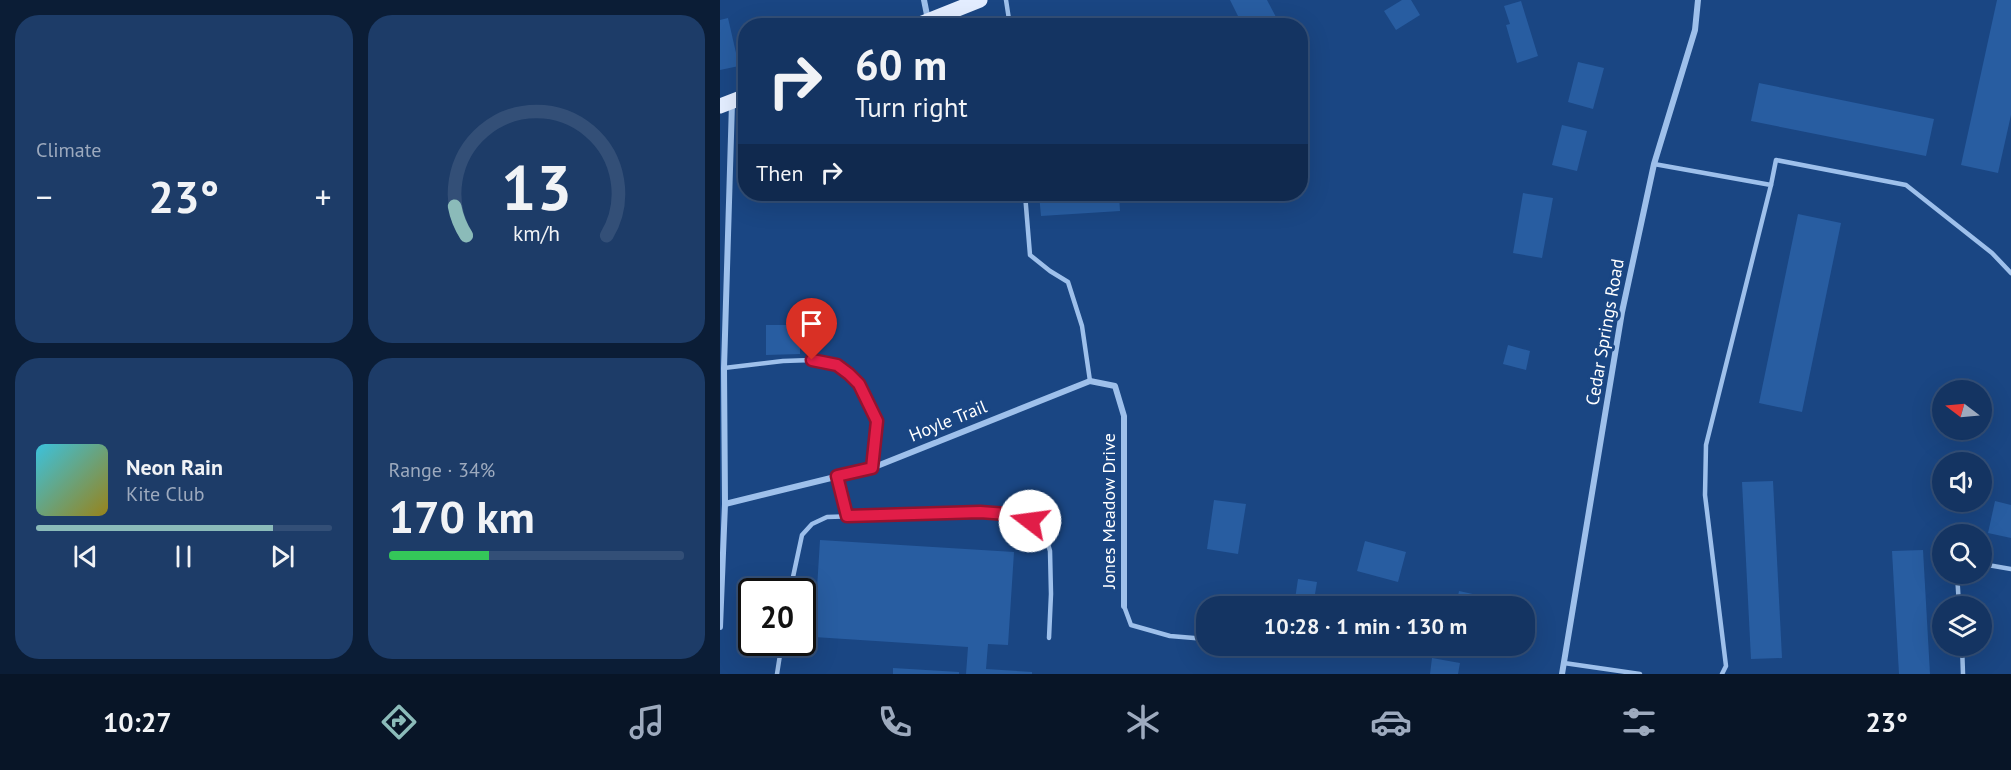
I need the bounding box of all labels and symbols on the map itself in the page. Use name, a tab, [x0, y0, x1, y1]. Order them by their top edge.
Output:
street label: Cedar Springs Road	[1580, 257, 1629, 407]
pin	[786, 298, 837, 360]
north arrow	[1932, 380, 1992, 440]
street label: Hoyle Trail	[906, 394, 991, 447]
street label: Jones Meadow Drive	[1097, 433, 1120, 590]
position arrow	[998, 489, 1062, 553]
speed limit sign: 20	[738, 578, 816, 656]

